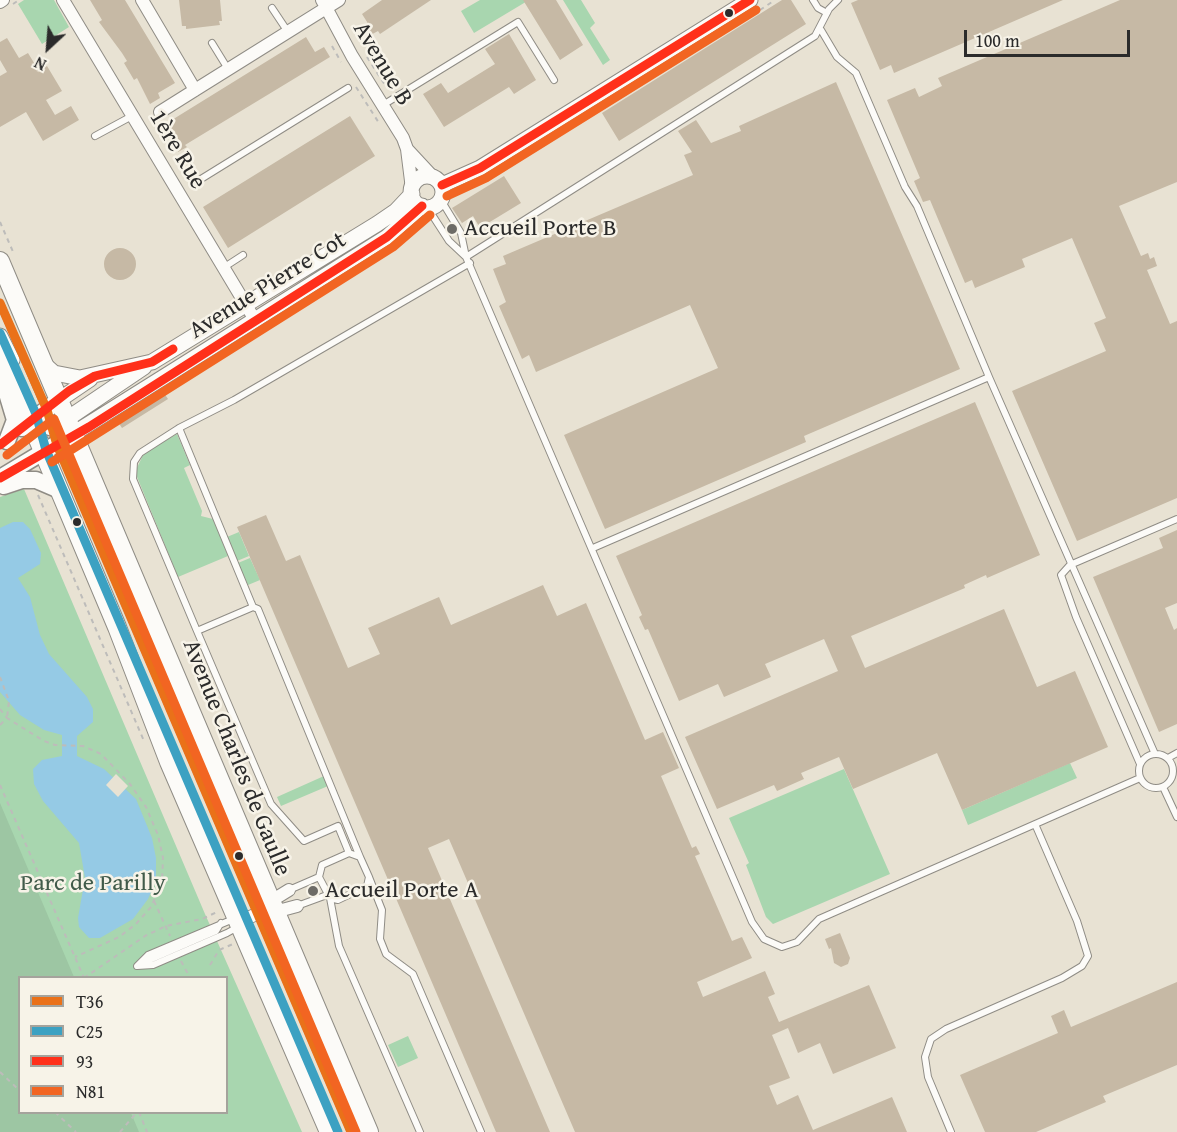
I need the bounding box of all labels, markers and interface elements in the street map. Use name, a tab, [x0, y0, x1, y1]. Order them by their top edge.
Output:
unlabelled marker	[723, 7, 735, 19]
street label: Avenue B	[346, 17, 418, 111]
north arrow	[18, 18, 78, 78]
scale bar	[967, 18, 1134, 56]
text: 100 m	[975, 27, 1020, 54]
text: N	[30, 51, 50, 77]
street label: 1ère Rue	[142, 105, 212, 195]
place label: Accueil Porte B	[464, 215, 617, 243]
marker: Accueil Porte B	[445, 222, 459, 236]
street label: Avenue Pierre Cot	[184, 226, 352, 346]
unlabelled marker	[71, 516, 83, 528]
street label: Avenue Charles de Gaulle	[175, 636, 297, 880]
unlabelled marker	[233, 850, 245, 862]
park label: Parc de Parilly	[20, 870, 166, 898]
place label: Accueil Porte A	[325, 877, 478, 905]
marker: Accueil Porte A	[306, 884, 320, 898]
legend	[18, 976, 228, 1114]
text: T36	[76, 988, 103, 1015]
text: C25	[76, 1018, 103, 1045]
text: 93	[76, 1048, 93, 1075]
text: N81	[76, 1078, 105, 1105]

